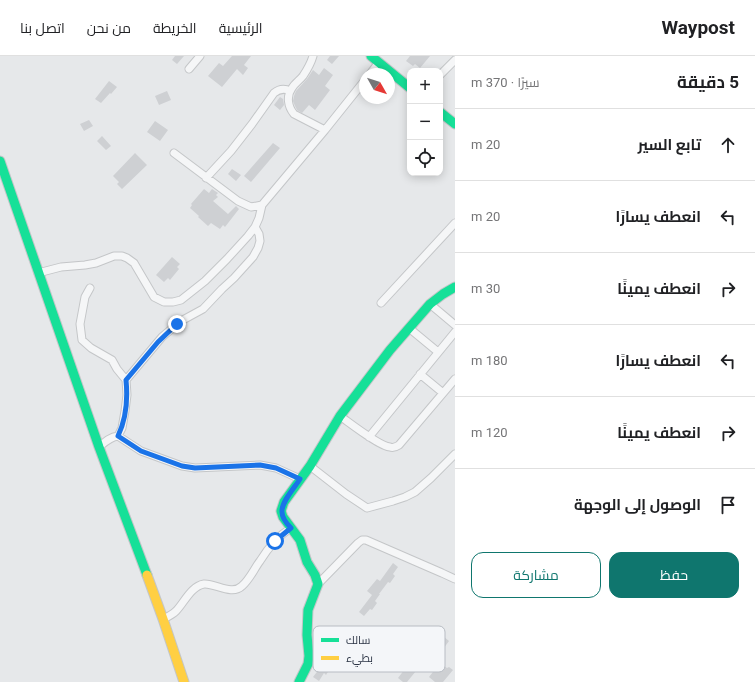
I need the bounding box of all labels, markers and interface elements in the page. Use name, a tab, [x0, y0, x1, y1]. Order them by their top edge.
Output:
text: Waypost	[661, 16, 735, 39]
text: اتصل بنا	[20, 20, 65, 36]
text: من نحن	[87, 20, 131, 36]
text: الخريطة	[153, 20, 197, 36]
text: الرئيسية	[219, 20, 263, 36]
north arrow	[359, 68, 395, 104]
map controls	[407, 68, 443, 176]
button: +	[407, 68, 443, 104]
text: 5 دقيقة	[677, 72, 739, 92]
text: سيرًا · 370 m	[471, 75, 539, 90]
button: −	[407, 104, 443, 140]
icon: ahead	[717, 134, 739, 156]
text: تابع السير	[638, 136, 701, 154]
text: 20 m	[471, 137, 500, 152]
button: locate	[407, 140, 443, 176]
icon: left	[717, 206, 739, 228]
text: انعطف يسارًا	[615, 208, 701, 226]
text: 20 m	[471, 209, 500, 224]
icon: right	[717, 278, 739, 300]
text: انعطف يمينًا	[617, 280, 701, 298]
text: 30 m	[471, 281, 500, 296]
route end	[168, 315, 186, 333]
icon: left	[717, 350, 739, 372]
text: انعطف يسارًا	[615, 352, 701, 370]
text: 180 m	[471, 353, 508, 368]
icon: right	[717, 422, 739, 444]
text: انعطف يمينًا	[617, 424, 701, 442]
text: 120 m	[471, 425, 508, 440]
icon: arrive	[717, 494, 739, 516]
text: الوصول إلى الوجهة	[574, 496, 701, 514]
route start	[266, 532, 284, 550]
button: مشاركة	[471, 552, 601, 598]
button: حفظ	[609, 552, 739, 598]
legend	[313, 626, 445, 672]
text: سالك	[346, 634, 370, 647]
text: بطيء	[346, 652, 373, 667]

